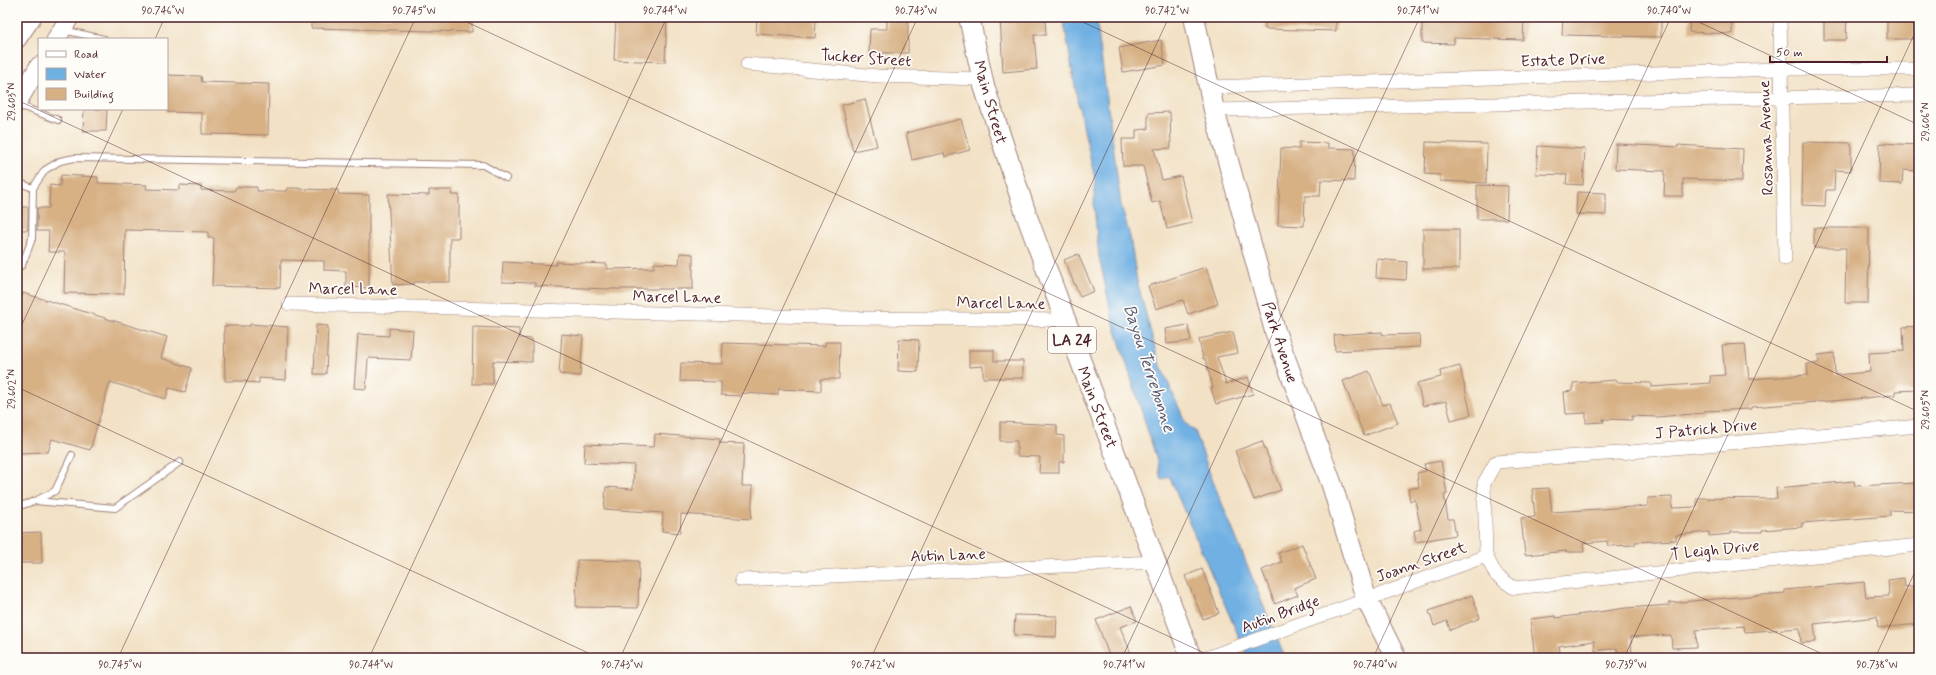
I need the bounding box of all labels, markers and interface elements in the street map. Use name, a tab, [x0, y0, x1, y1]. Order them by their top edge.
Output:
text: 90.746°W	[142, 4, 184, 18]
text: 90.745°W	[392, 4, 436, 18]
text: 90.744°W	[643, 4, 687, 18]
text: 90.743°W	[895, 4, 937, 18]
text: 90.742°W	[1145, 4, 1189, 18]
text: 90.741°W	[1397, 4, 1439, 18]
text: 90.740°W	[1647, 4, 1691, 18]
legend	[38, 38, 168, 110]
scale bar	[1770, 38, 1887, 64]
street label: Tucker Street	[820, 45, 912, 72]
text: 50 m	[1776, 45, 1803, 61]
text: Road	[74, 47, 98, 63]
street label: Estate Drive	[1520, 49, 1606, 72]
street label: Main Street	[968, 58, 1012, 147]
text: Water	[74, 67, 106, 83]
street label: Rosanna Avenue	[1754, 80, 1779, 196]
text: 29.603°N	[5, 83, 19, 121]
text: Building	[74, 87, 114, 104]
text: 29.606°N	[1919, 102, 1933, 141]
street label: Marcel Lane	[308, 278, 398, 301]
street label: Marcel Lane	[632, 286, 722, 309]
street label: Marcel Lane	[956, 292, 1046, 315]
street label: Park Avenue	[1257, 299, 1303, 386]
water label: Bayou Terrebonne	[1118, 302, 1180, 435]
road number: LA 24	[1048, 327, 1096, 353]
street label: Main Street	[1071, 364, 1122, 452]
text: 29.602°N	[5, 369, 19, 409]
text: 29.605°N	[1919, 390, 1933, 430]
street label: J Patrick Drive	[1654, 415, 1758, 444]
street label: T Leigh Drive	[1670, 535, 1761, 566]
street label: Joann Street	[1374, 537, 1470, 588]
street label: Autin Lane	[910, 544, 986, 567]
street label: Autin Bridge	[1238, 591, 1323, 639]
text: 90.745°W	[98, 658, 142, 672]
text: 90.744°W	[349, 658, 393, 672]
text: 90.743°W	[601, 658, 643, 672]
text: 90.742°W	[851, 658, 895, 672]
text: 90.741°W	[1103, 658, 1145, 672]
text: 90.740°W	[1353, 658, 1397, 672]
text: 90.739°W	[1606, 658, 1647, 672]
text: 90.738°W	[1856, 658, 1898, 672]

